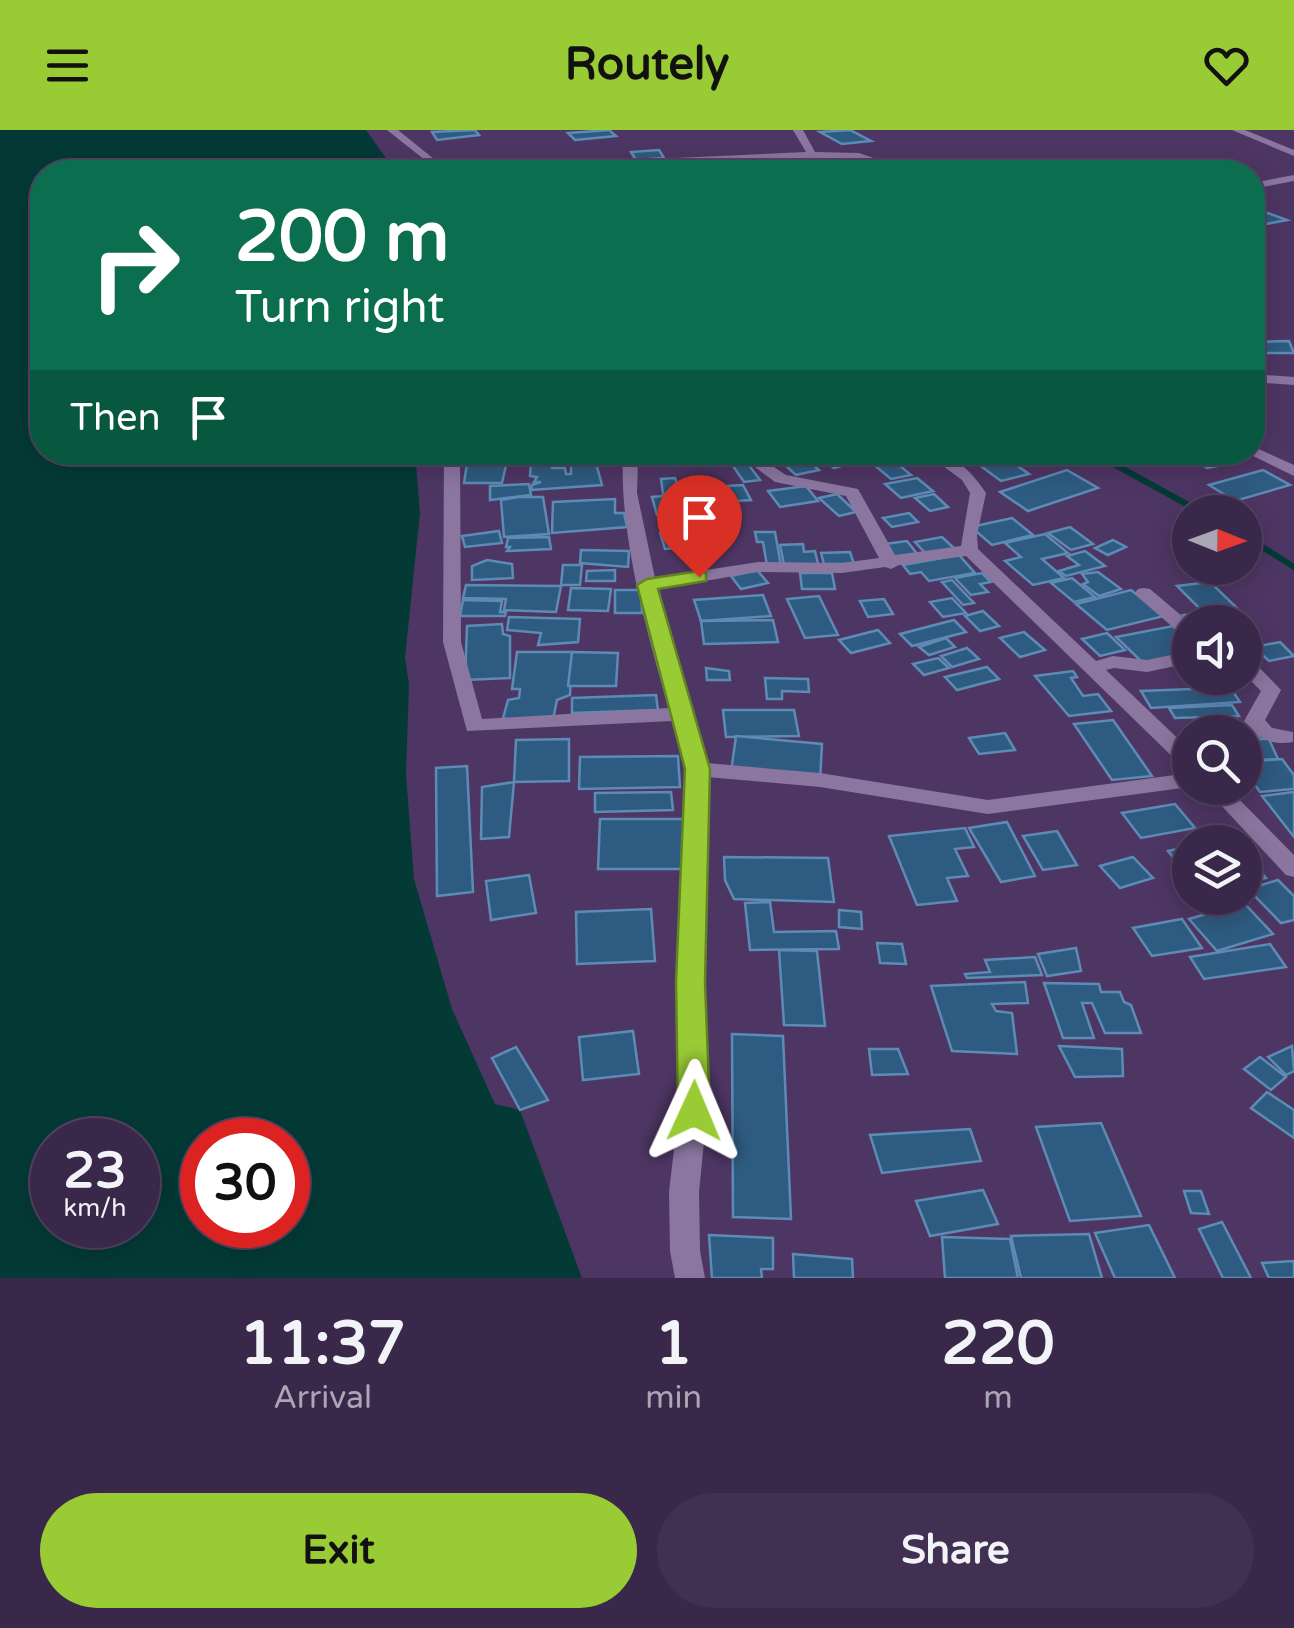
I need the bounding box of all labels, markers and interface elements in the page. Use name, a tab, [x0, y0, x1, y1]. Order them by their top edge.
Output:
icon: menu	[40, 38, 95, 93]
text: Routely	[565, 38, 729, 92]
icon: heart	[1199, 38, 1254, 93]
text: 200 m	[235, 196, 449, 280]
icon: right	[70, 200, 200, 330]
text: Turn right	[235, 281, 444, 335]
icon: arrive	[181, 390, 236, 445]
text: Then	[70, 395, 161, 441]
pin	[657, 475, 742, 578]
icon: arrive	[672, 490, 727, 545]
north arrow	[1172, 495, 1262, 585]
map controls	[1172, 495, 1262, 915]
button: sound	[1172, 605, 1262, 695]
button: search	[1172, 715, 1262, 805]
button: layers	[1172, 825, 1262, 915]
position arrow	[642, 1059, 746, 1163]
speed limit sign: 30	[180, 1118, 310, 1248]
text: 23	[64, 1141, 126, 1201]
text: km/h	[64, 1193, 126, 1223]
text: 11:37	[239, 1308, 406, 1380]
text: 1	[655, 1308, 692, 1380]
text: 220	[941, 1308, 1055, 1380]
text: Arrival	[273, 1379, 372, 1417]
text: min	[645, 1379, 702, 1417]
text: m	[983, 1379, 1013, 1417]
button: Exit	[40, 1493, 637, 1608]
button: Share	[657, 1493, 1254, 1608]

